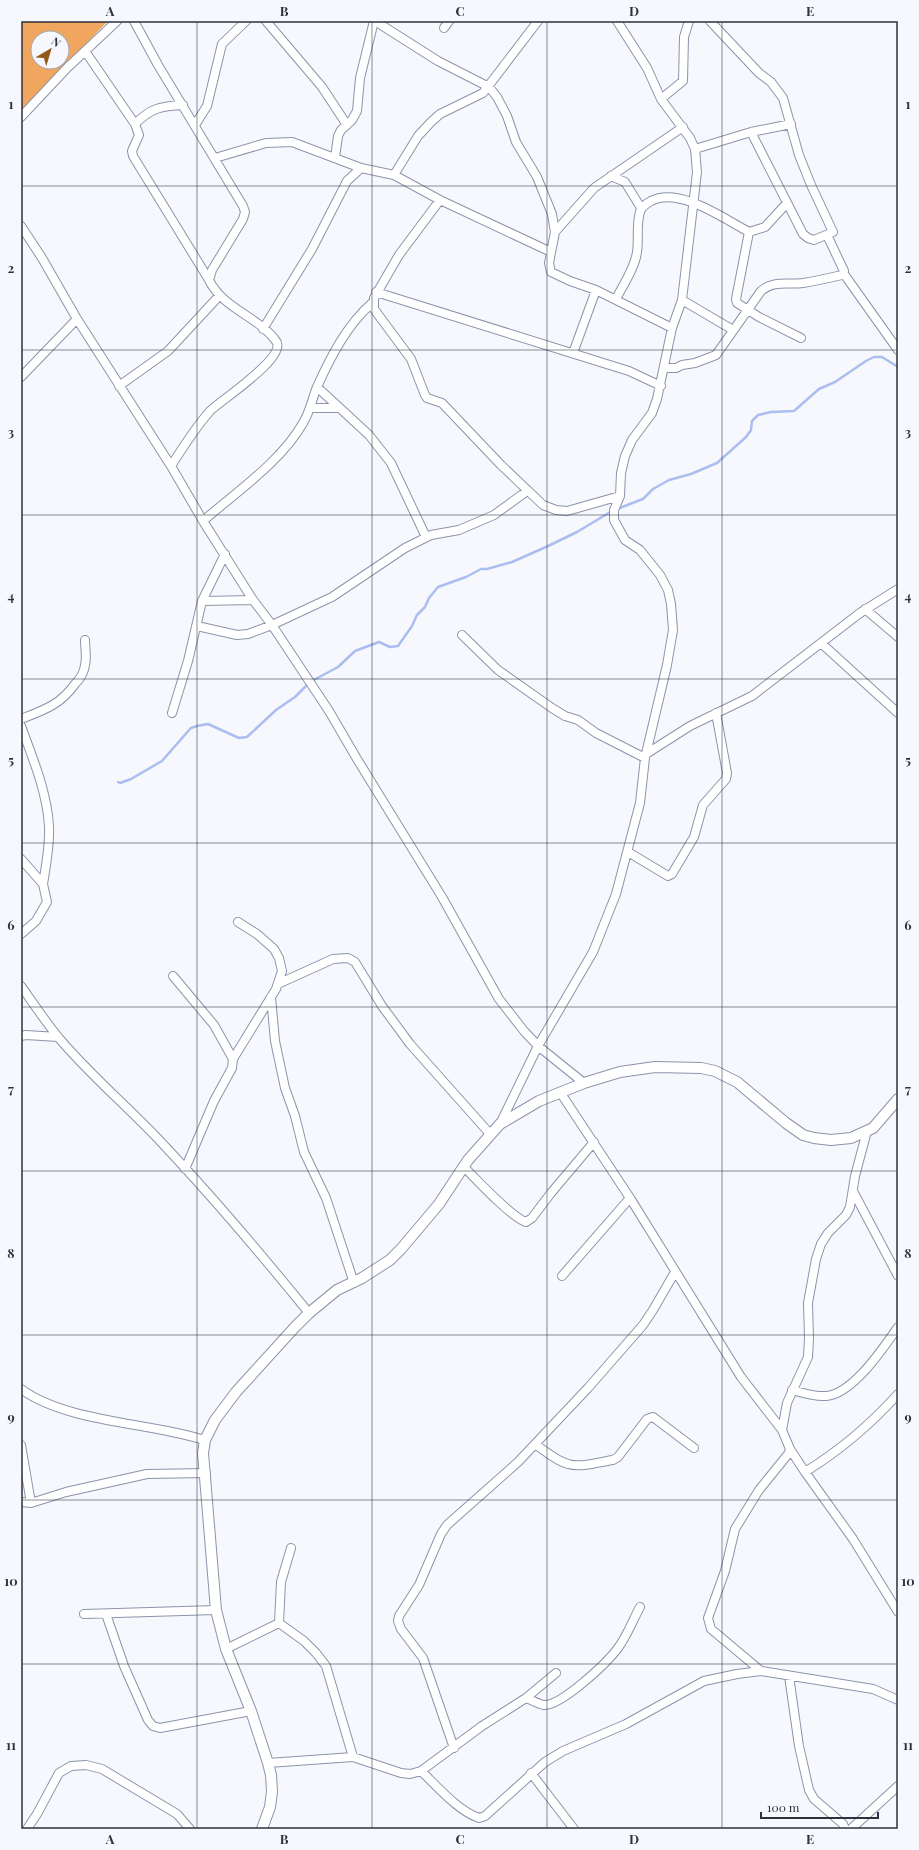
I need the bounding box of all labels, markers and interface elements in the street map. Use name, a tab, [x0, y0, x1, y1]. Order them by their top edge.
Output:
text: A	[105, 2, 115, 19]
text: B	[280, 2, 289, 19]
text: C	[455, 2, 465, 19]
text: D	[629, 2, 639, 19]
text: E	[806, 2, 814, 19]
north arrow	[30, 30, 70, 70]
text: N	[49, 33, 64, 50]
text: 1	[9, 95, 14, 112]
text: 1	[906, 95, 911, 112]
text: 2	[8, 259, 15, 276]
text: 2	[905, 259, 912, 276]
text: 3	[8, 423, 14, 440]
text: 3	[905, 423, 911, 440]
text: 4	[8, 587, 15, 604]
text: 4	[905, 587, 912, 604]
text: 5	[8, 751, 14, 768]
text: 5	[905, 751, 911, 768]
text: 6	[7, 916, 15, 933]
text: 6	[904, 916, 912, 933]
text: 7	[8, 1080, 14, 1097]
text: 7	[905, 1080, 911, 1097]
text: 8	[7, 1244, 15, 1261]
text: 8	[904, 1244, 912, 1261]
text: 9	[7, 1408, 15, 1425]
text: 9	[904, 1408, 912, 1425]
text: 10	[4, 1572, 18, 1589]
text: 10	[901, 1572, 915, 1589]
text: 11	[6, 1736, 16, 1753]
text: 11	[903, 1736, 913, 1753]
scale bar	[761, 1794, 878, 1820]
text: 100 m	[767, 1799, 800, 1815]
text: A	[105, 1830, 115, 1847]
text: B	[280, 1830, 289, 1847]
text: C	[455, 1830, 465, 1847]
text: D	[629, 1830, 639, 1847]
text: E	[806, 1830, 814, 1847]

